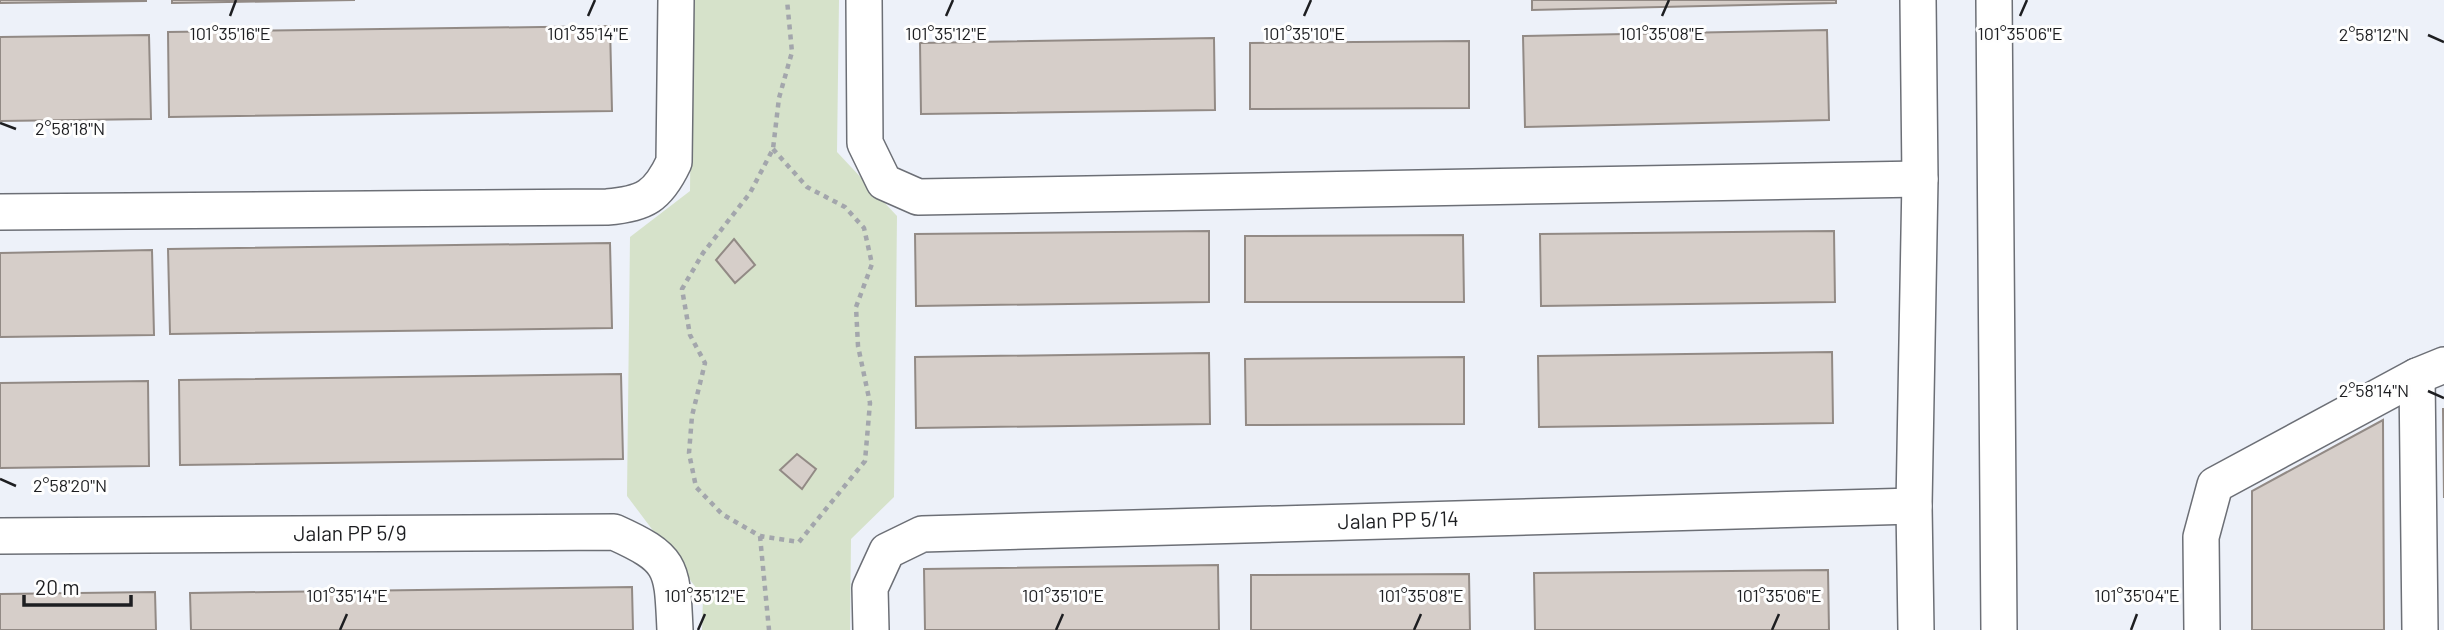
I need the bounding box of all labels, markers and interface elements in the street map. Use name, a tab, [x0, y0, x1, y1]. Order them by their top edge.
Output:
text: 101°35'16"E	[189, 22, 271, 44]
text: 101°35'14"E	[547, 22, 629, 44]
text: 101°35'12"E	[905, 22, 987, 44]
text: 101°35'10"E	[1263, 22, 1345, 44]
text: 101°35'08"E	[1619, 22, 1705, 44]
text: 101°35'06"E	[1977, 22, 2063, 44]
text: 2°58'12"N	[2339, 23, 2409, 45]
text: 2°58'18"N	[35, 117, 105, 139]
text: 2°58'14"N	[2339, 379, 2409, 401]
text: 2°58'20"N	[33, 474, 107, 496]
street label: Jalan PP 5/14	[1337, 505, 1459, 533]
street label: Jalan PP 5/9	[293, 519, 407, 545]
scale bar	[24, 564, 131, 608]
text: 20 m	[35, 574, 80, 599]
text: 101°35'14"E	[306, 584, 388, 606]
text: 101°35'12"E	[664, 584, 746, 606]
text: 101°35'10"E	[1022, 584, 1104, 606]
text: 101°35'08"E	[1378, 584, 1464, 606]
text: 101°35'06"E	[1736, 584, 1822, 606]
text: 101°35'04"E	[2094, 584, 2180, 606]

